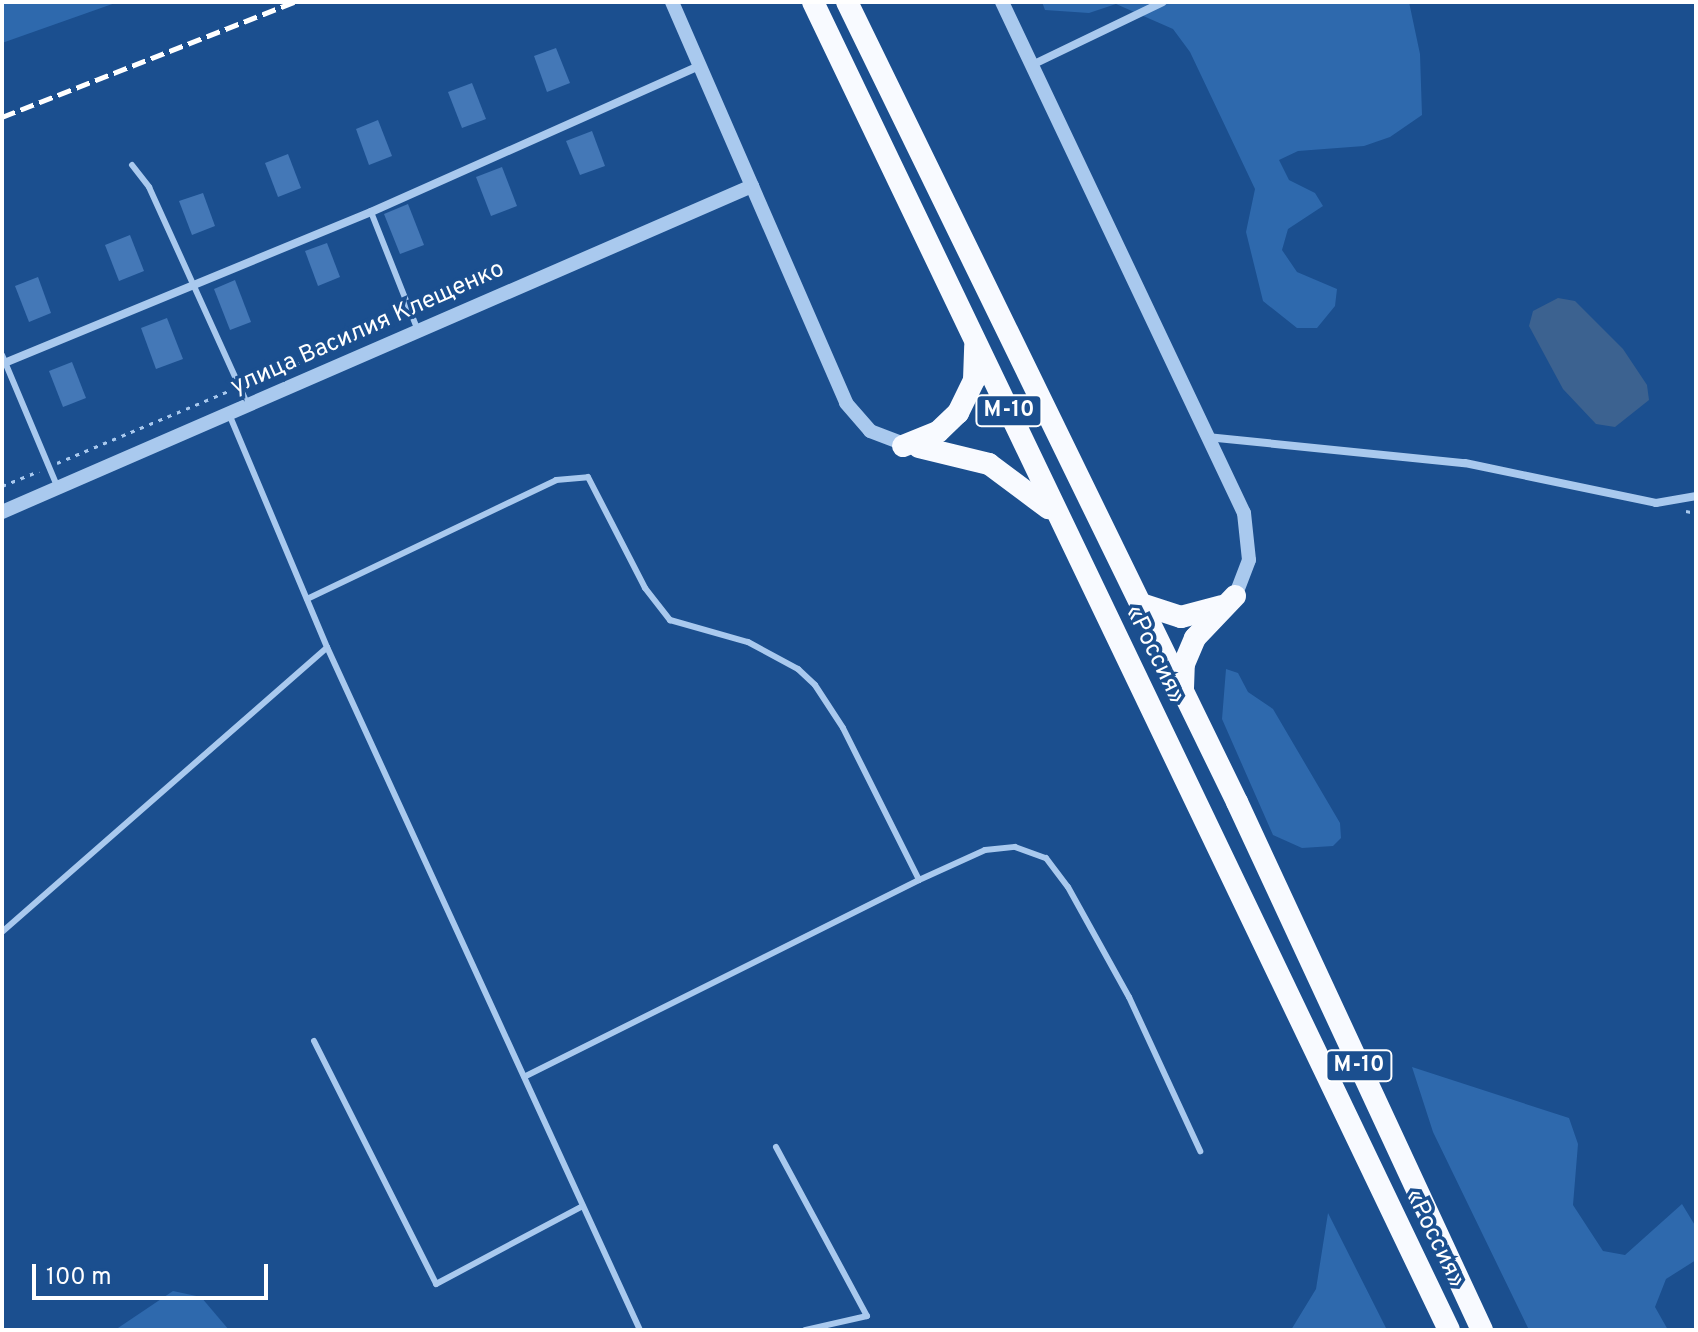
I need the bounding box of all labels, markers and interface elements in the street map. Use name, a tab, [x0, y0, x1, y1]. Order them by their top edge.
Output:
street label: улица Василия Клещенко	[227, 256, 509, 402]
road number: М-10	[975, 393, 1043, 429]
street label: «Россия»	[1118, 601, 1190, 709]
road number: М-10	[1325, 1048, 1393, 1084]
street label: «Россия»	[1398, 1185, 1470, 1293]
scale bar	[36, 1248, 272, 1298]
text: 100 m	[46, 1263, 112, 1293]

